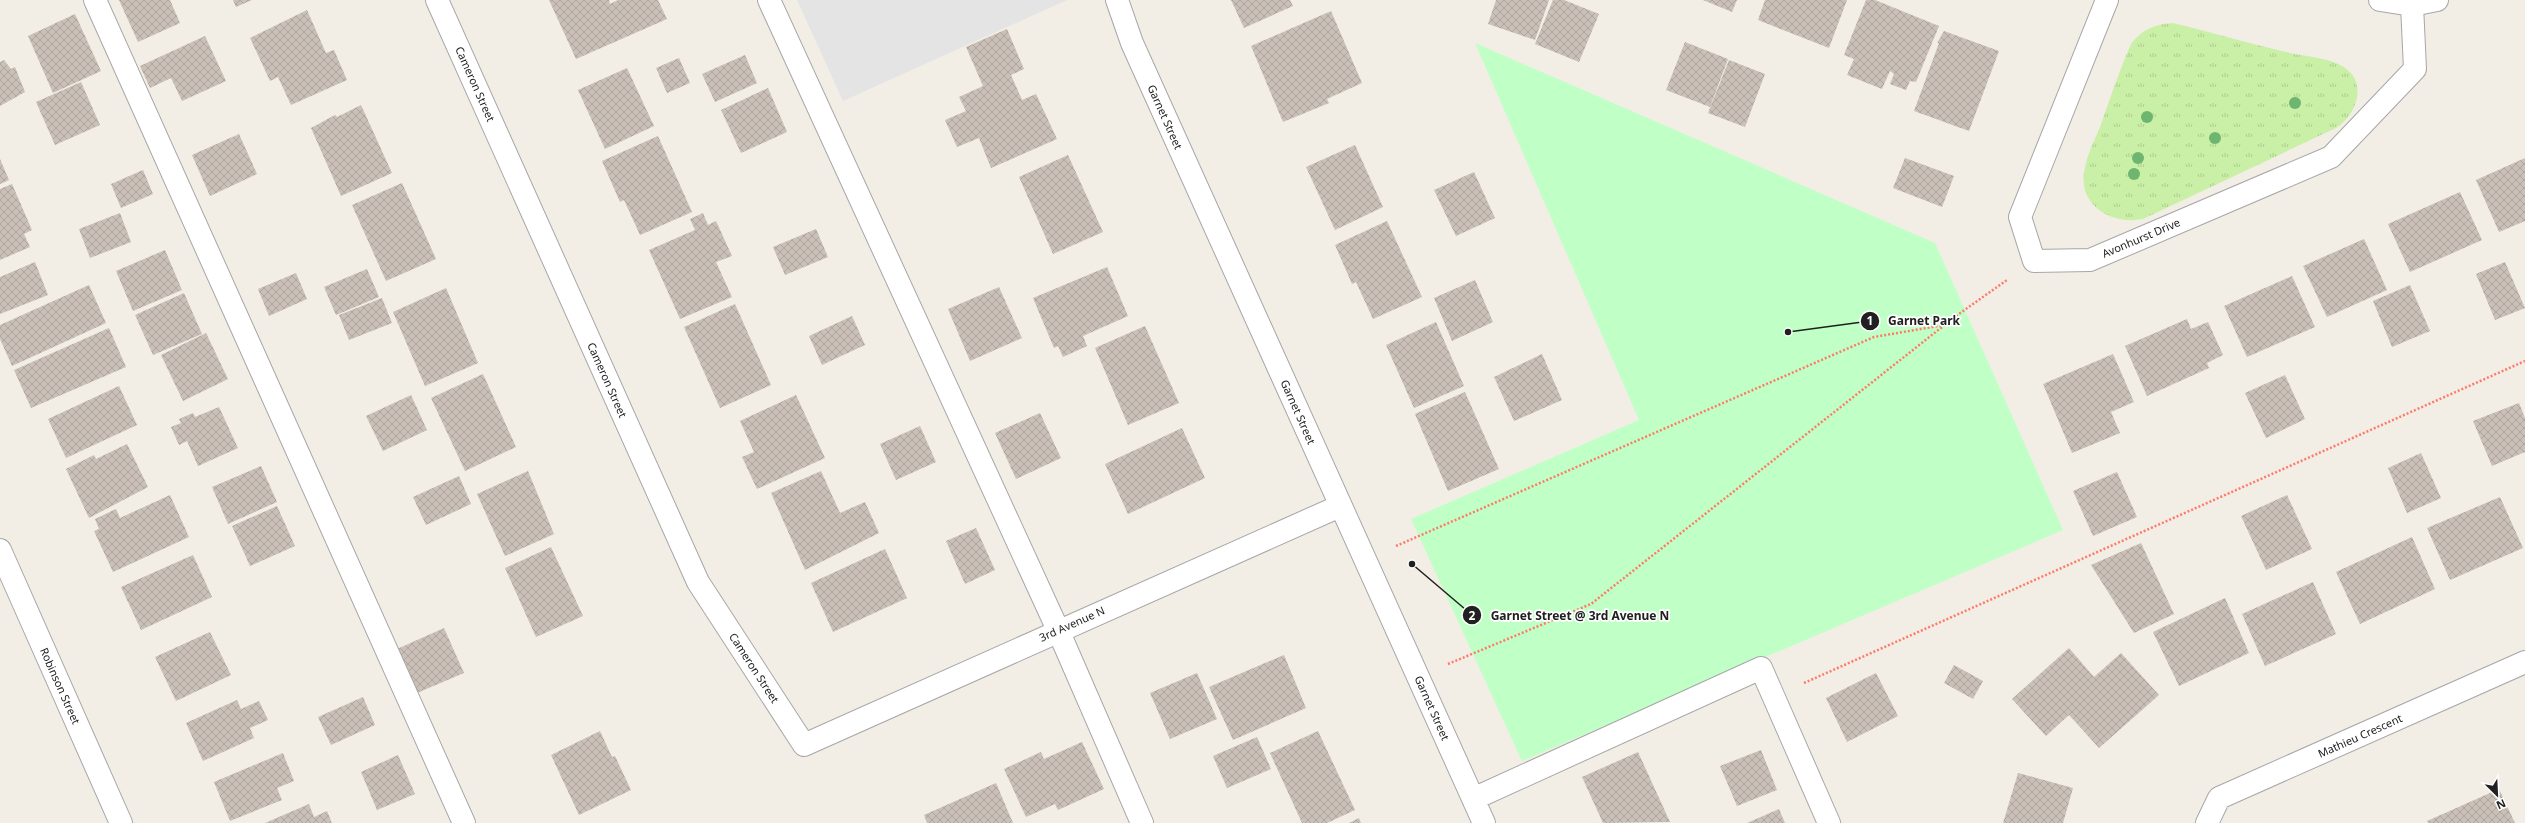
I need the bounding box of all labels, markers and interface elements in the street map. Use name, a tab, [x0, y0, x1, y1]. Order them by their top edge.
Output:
street label: Cameron Street	[452, 44, 499, 124]
street label: Garnet Street	[1145, 82, 1186, 152]
street label: Avonhurst Drive	[2099, 214, 2182, 261]
callout: Garnet Park	[1860, 309, 1968, 333]
text: 1	[1867, 312, 1873, 329]
text: Garnet Park	[1888, 312, 1961, 329]
street label: Cameron Street	[584, 340, 631, 420]
street label: Garnet Street	[1278, 377, 1319, 447]
street label: 3rd Avenue N	[1037, 602, 1107, 645]
callout: Garnet Street @ 3rd Avenue N	[1462, 603, 1677, 627]
text: 2	[1469, 607, 1476, 624]
text: Garnet Street @ 3rd Avenue N	[1491, 607, 1669, 624]
street label: Cameron Street	[726, 630, 783, 706]
street label: Robinson Street	[37, 645, 84, 726]
street label: Garnet Street	[1412, 673, 1453, 743]
street label: Mathieu Crescent	[2315, 710, 2404, 761]
north arrow	[2477, 775, 2517, 815]
text: N	[2494, 796, 2508, 813]

